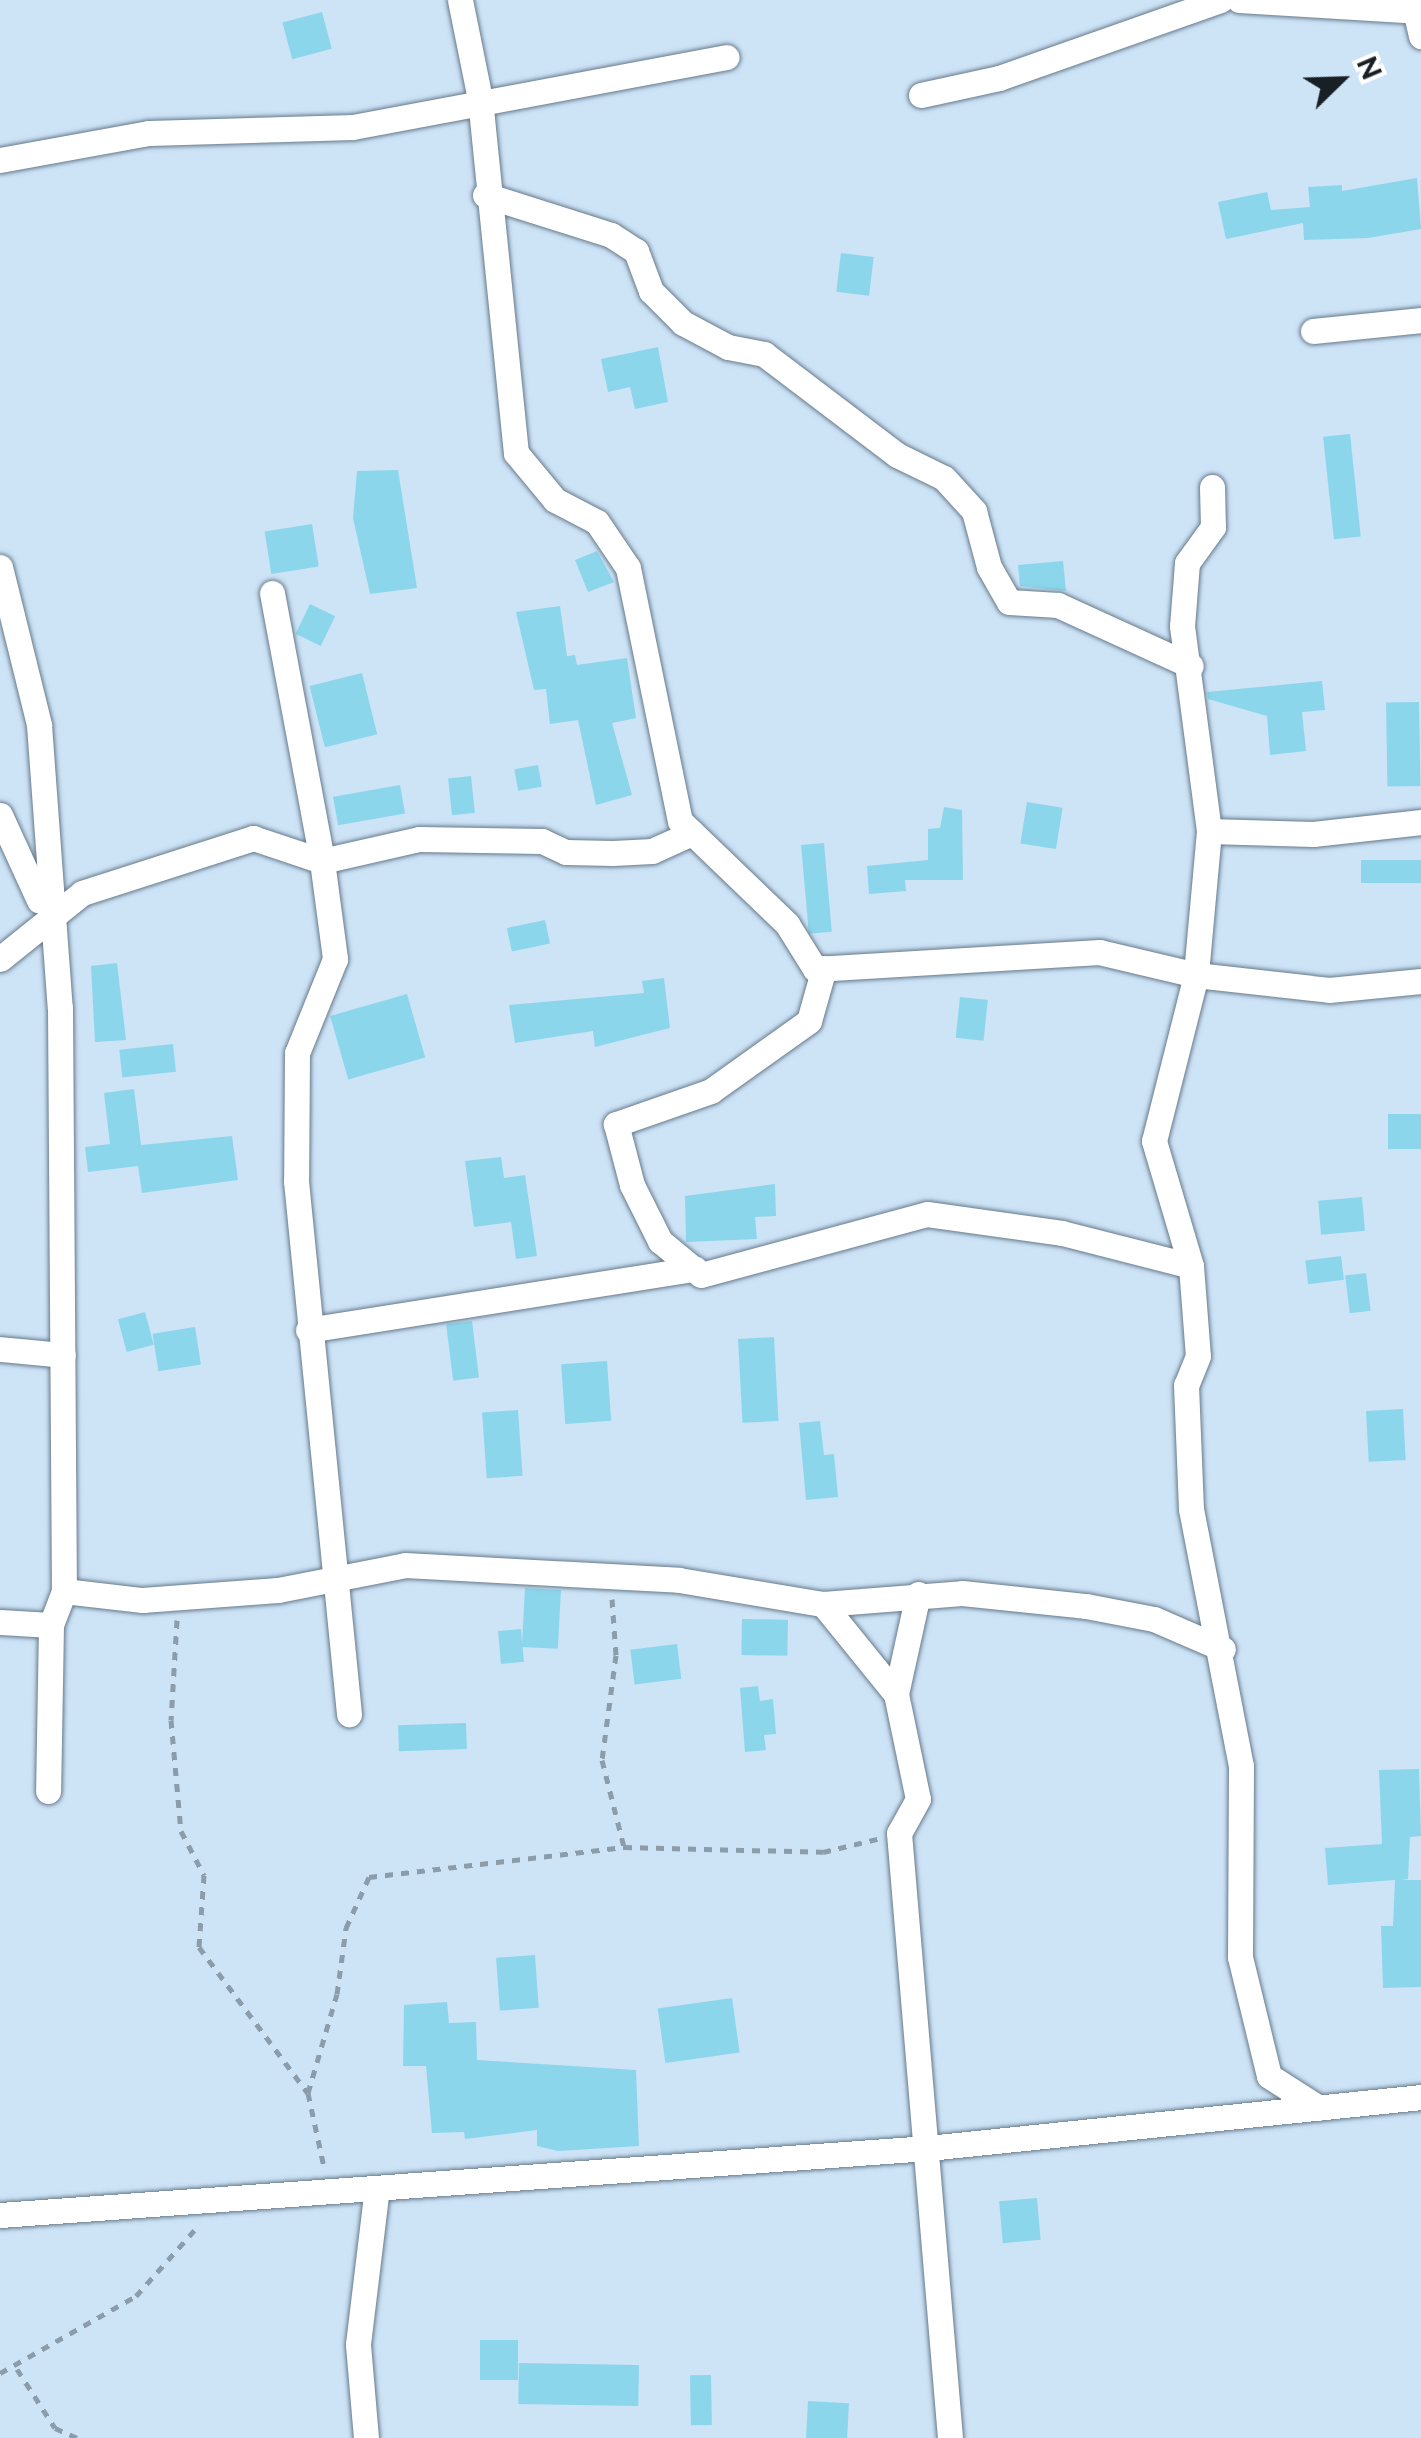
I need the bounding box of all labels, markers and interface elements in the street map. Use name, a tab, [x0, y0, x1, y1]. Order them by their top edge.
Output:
north arrow	[1291, 30, 1391, 130]
text: N	[1350, 52, 1388, 84]

